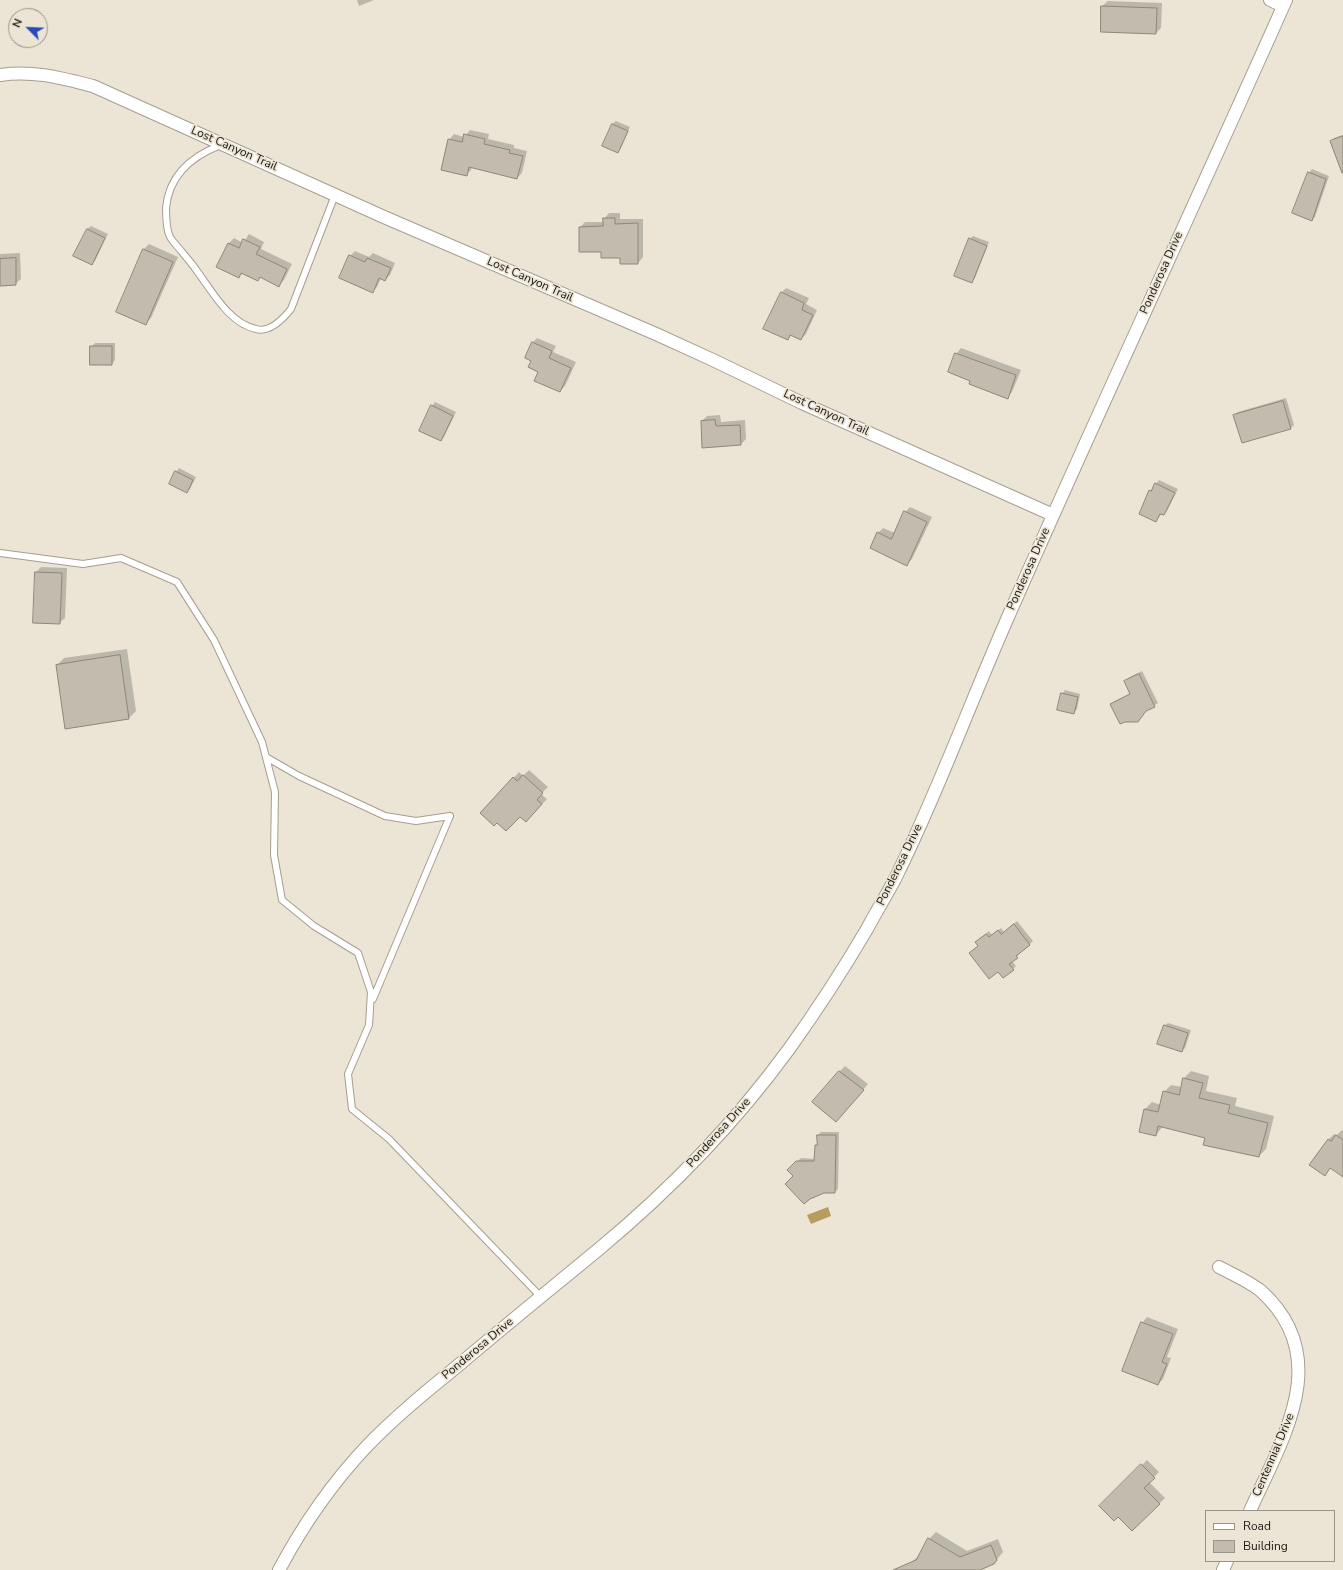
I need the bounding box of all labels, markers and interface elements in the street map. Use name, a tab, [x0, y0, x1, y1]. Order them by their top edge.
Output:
north arrow	[8, 8, 48, 48]
text: N	[9, 17, 26, 30]
street label: Lost Canyon Trail	[189, 124, 279, 174]
street label: Ponderosa Drive	[1137, 230, 1187, 316]
street label: Lost Canyon Trail	[485, 255, 575, 305]
street label: Lost Canyon Trail	[781, 387, 871, 439]
street label: Ponderosa Drive	[1004, 526, 1054, 612]
street label: Ponderosa Drive	[874, 822, 926, 908]
street label: Ponderosa Drive	[684, 1095, 754, 1171]
street label: Ponderosa Drive	[439, 1315, 517, 1383]
street label: Centennial Drive	[1250, 1411, 1298, 1499]
legend	[1205, 1510, 1335, 1562]
text: Road	[1243, 1518, 1271, 1534]
text: Building	[1243, 1538, 1288, 1554]

